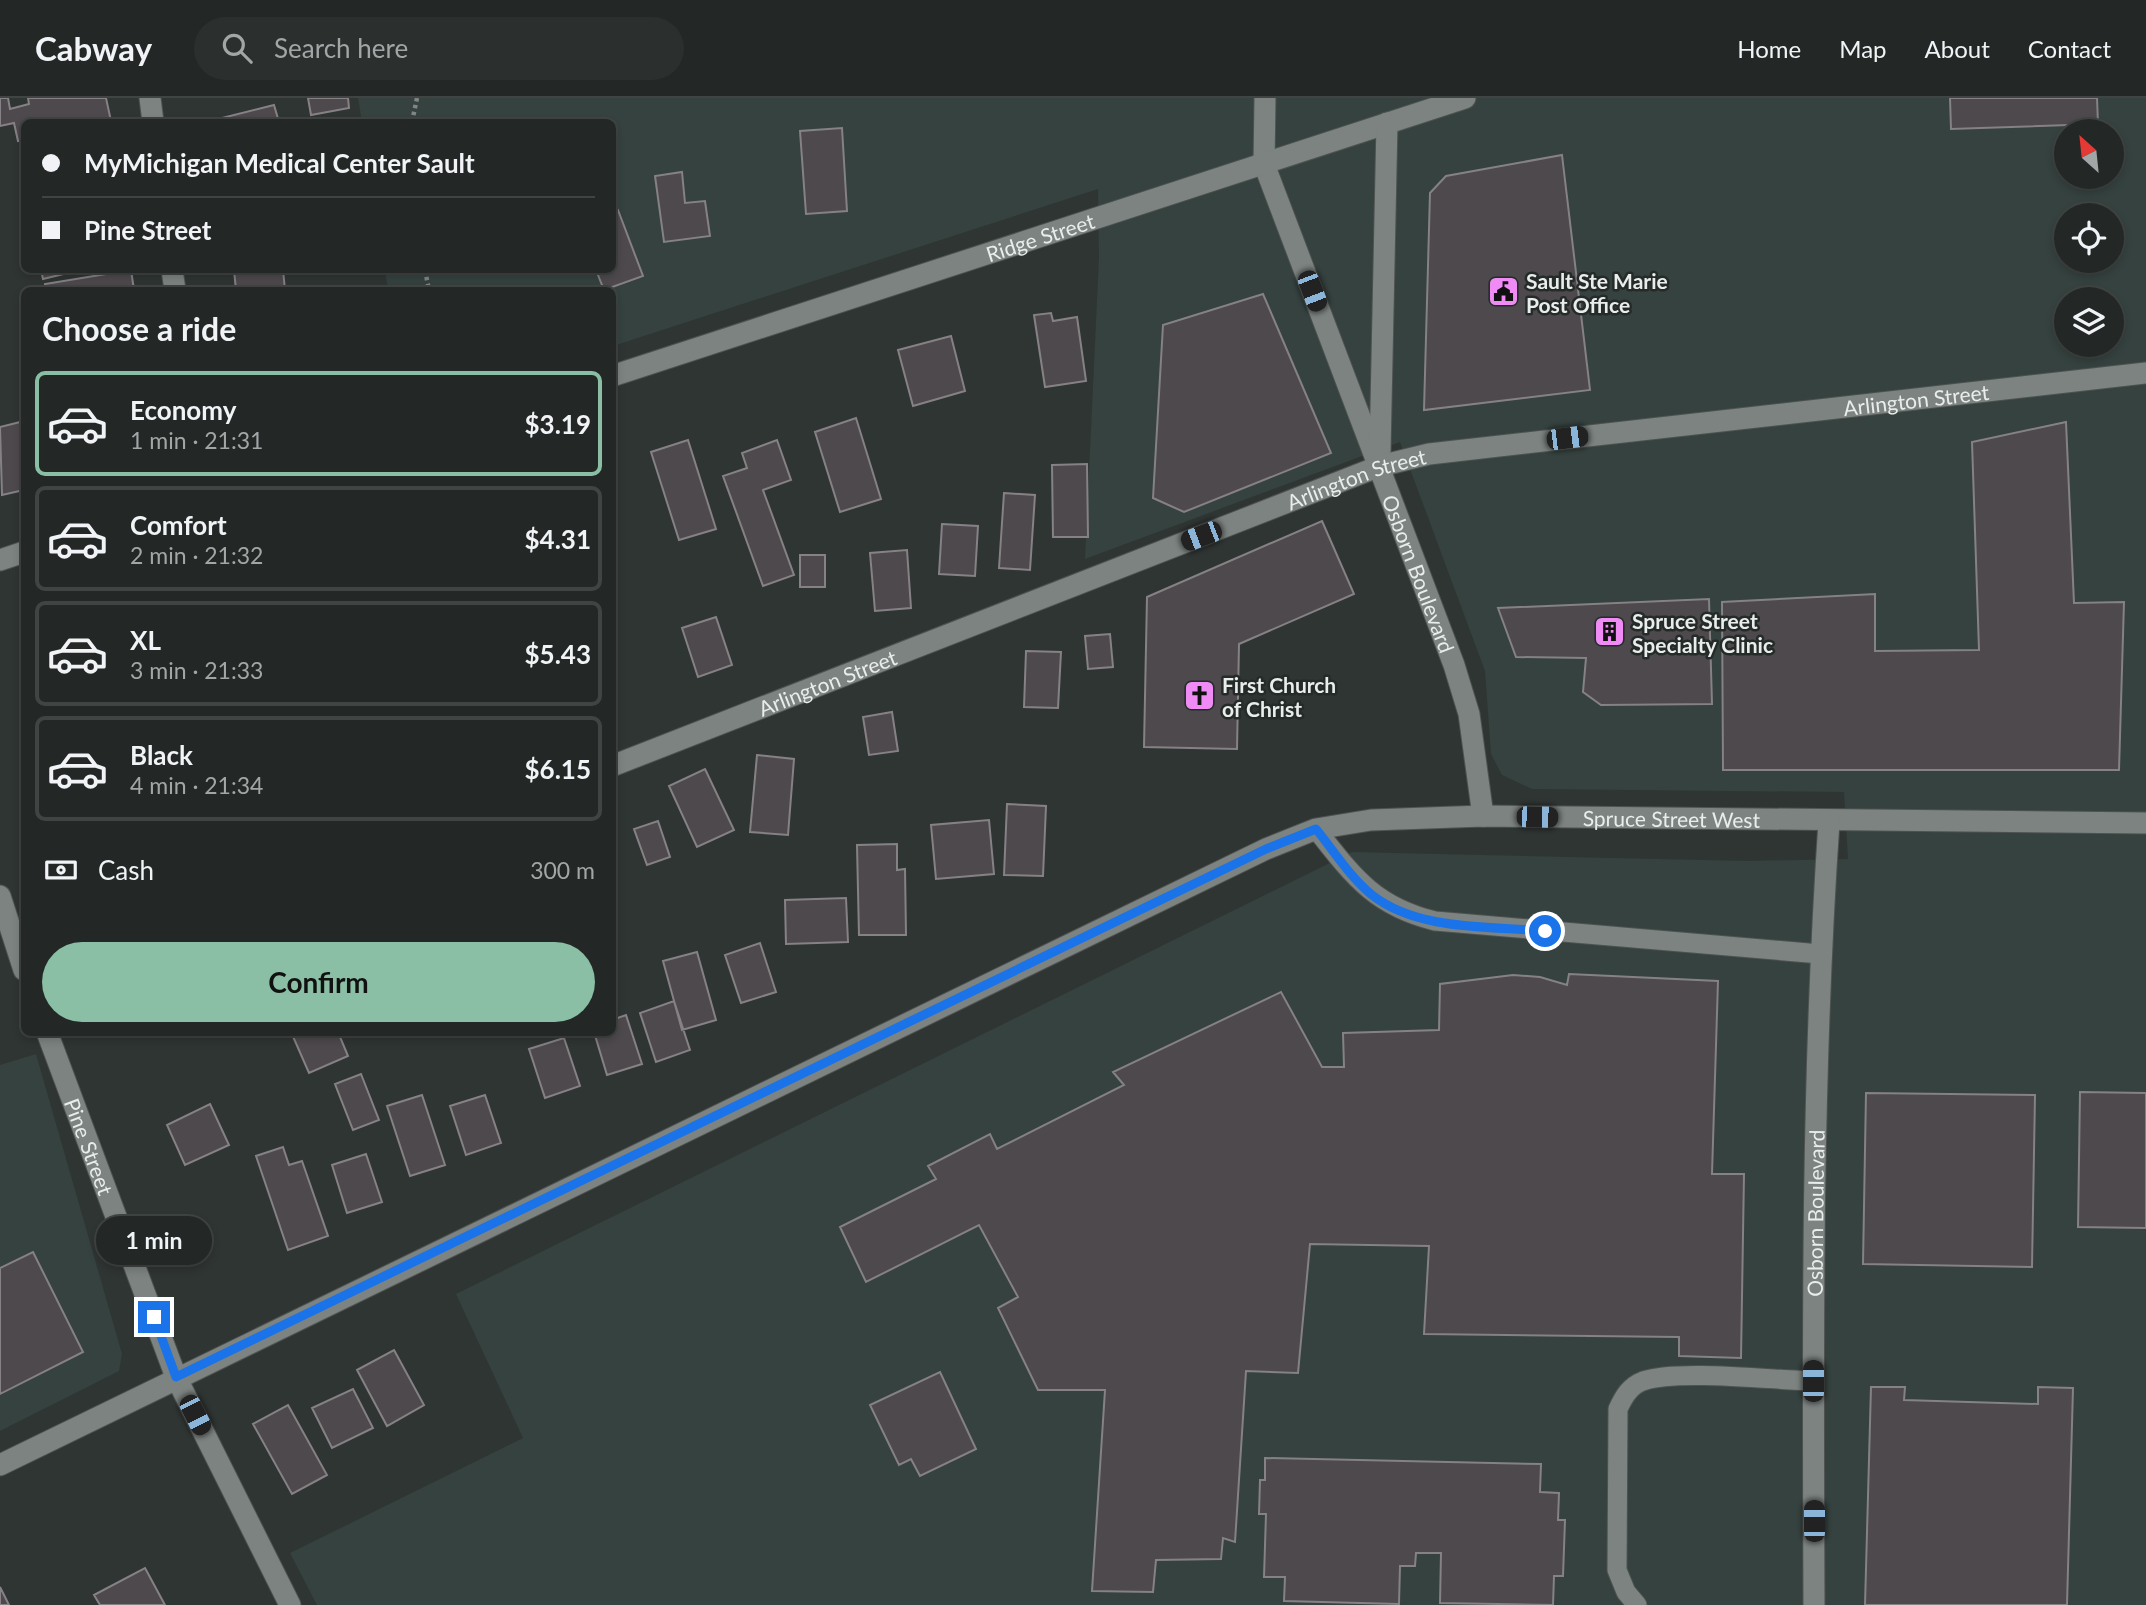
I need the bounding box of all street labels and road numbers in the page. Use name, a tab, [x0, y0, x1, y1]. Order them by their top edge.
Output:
street label: Ridge Street	[983, 207, 1098, 266]
street label: Arlington Street	[1842, 378, 1991, 420]
street label: Arlington Street	[1283, 443, 1429, 514]
street label: Osborn Boulevard	[1378, 491, 1461, 656]
street label: Arlington Street	[754, 644, 900, 720]
street label: Spruce Street West	[1583, 805, 1761, 831]
street label: Pine Street	[60, 1095, 119, 1198]
street label: Osborn Boulevard	[1801, 1129, 1828, 1297]

